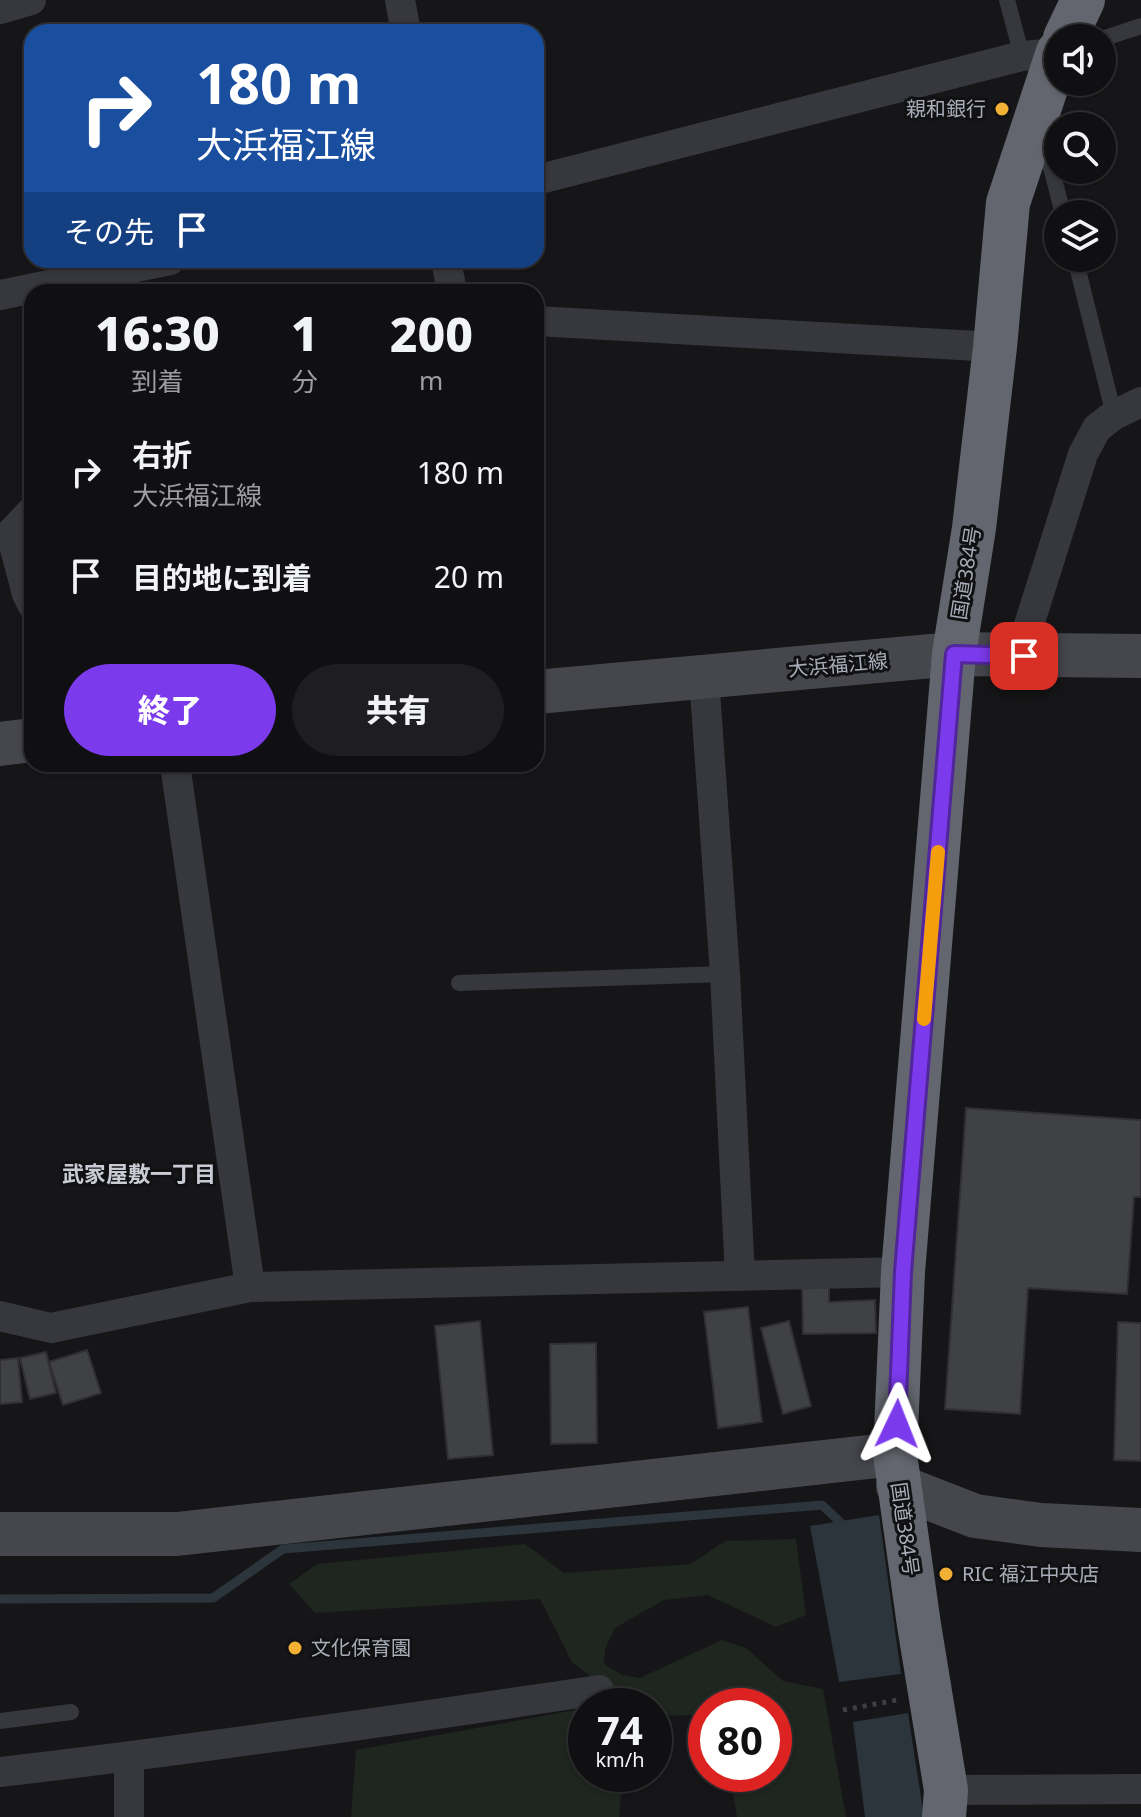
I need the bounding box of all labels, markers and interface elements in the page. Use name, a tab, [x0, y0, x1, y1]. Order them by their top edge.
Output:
map controls	[1044, 24, 1116, 272]
button: sound	[1044, 24, 1116, 96]
text: 180 m	[196, 44, 361, 120]
icon: right	[64, 56, 168, 160]
place label: 親和銀行	[906, 95, 986, 122]
marker: 親和銀行	[993, 100, 1011, 118]
button: search	[1044, 112, 1116, 184]
text: 大浜福江線	[196, 120, 376, 169]
button: layers	[1044, 200, 1116, 272]
icon: arrive	[170, 208, 214, 252]
text: その先	[64, 211, 154, 252]
text: 16:30	[95, 300, 220, 365]
text: 1	[291, 300, 319, 365]
text: 200	[390, 301, 473, 366]
text: m	[419, 362, 443, 398]
text: 到着	[131, 363, 183, 399]
text: 分	[292, 363, 318, 399]
text: 右折	[132, 434, 192, 475]
icon: right	[64, 450, 108, 494]
text: 180 m	[417, 452, 504, 493]
text: 大浜福江線	[132, 477, 262, 513]
street label: 国道384号	[945, 524, 986, 622]
icon: arrive	[64, 554, 108, 598]
text: 20 m	[434, 556, 504, 597]
text: 目的地に到着	[132, 557, 312, 598]
pin	[990, 622, 1058, 690]
icon: arrive	[1002, 634, 1046, 678]
street label: 大浜福江線	[787, 647, 889, 682]
button: 終了	[64, 664, 276, 756]
button: 共有	[292, 664, 504, 756]
district label: 武家屋敷一丁目	[62, 1158, 216, 1188]
position arrow	[855, 1382, 939, 1466]
street label: 国道384号	[886, 1480, 925, 1578]
place label: RIC 福江中央店	[962, 1560, 1099, 1587]
marker: RIC 福江中央店	[937, 1565, 955, 1583]
place label: 文化保育園	[311, 1634, 411, 1661]
marker: 文化保育園	[286, 1639, 304, 1657]
speed limit sign: 80	[688, 1688, 792, 1792]
text: 74	[597, 1702, 643, 1757]
text: km/h	[595, 1746, 645, 1773]

